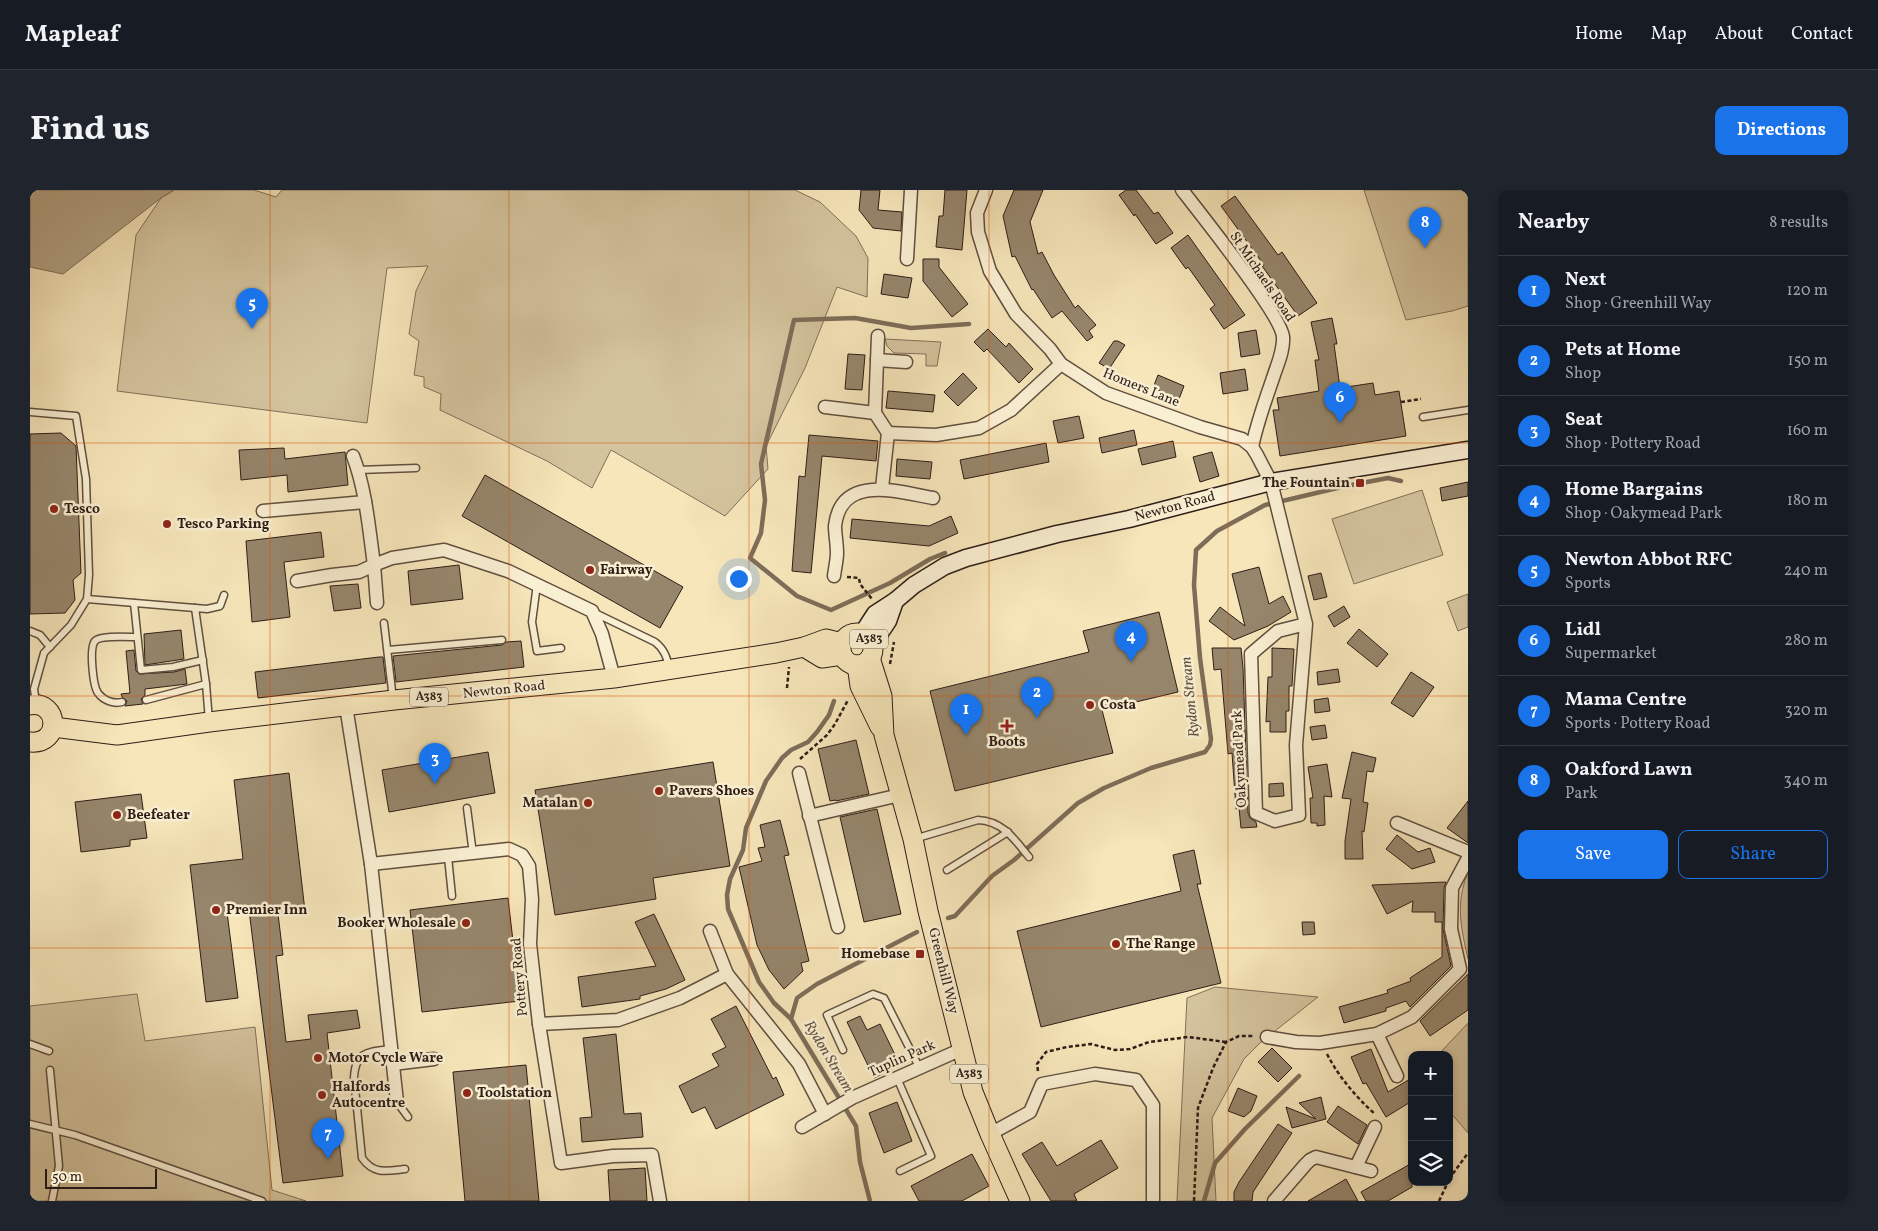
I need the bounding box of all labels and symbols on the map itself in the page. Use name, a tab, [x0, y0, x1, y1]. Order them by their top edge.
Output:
pin: 8	[1409, 207, 1441, 248]
street label: St Michaels Road	[1225, 228, 1299, 326]
pin: 5	[236, 288, 268, 329]
street label: Homers Lane	[1100, 364, 1183, 412]
pin: 6	[1324, 382, 1356, 423]
place label: The Fountain	[1262, 474, 1350, 493]
marker: The Fountain	[1354, 477, 1366, 489]
street label: Newton Road	[1133, 487, 1218, 527]
place label: Tesco	[64, 500, 100, 519]
marker: Tesco	[48, 503, 60, 515]
place label: Tesco Parking	[177, 515, 270, 534]
marker: Tesco Parking	[161, 518, 173, 530]
place label: Fairway	[600, 561, 653, 580]
marker: Fairway	[584, 564, 596, 576]
your location	[726, 566, 752, 592]
pin: 4	[1115, 621, 1147, 662]
road number: A383	[850, 629, 888, 648]
water label: Rydon Stream	[1176, 655, 1206, 739]
street label: Newton Road	[462, 676, 546, 704]
pin: 2	[1021, 677, 1053, 718]
road number: A383	[410, 688, 448, 706]
pin: 1	[950, 694, 982, 735]
place label: Costa	[1100, 696, 1137, 715]
marker: Costa	[1084, 699, 1096, 711]
street label: Oakymead Park	[1228, 709, 1252, 808]
marker: Boots	[1001, 720, 1013, 732]
place label: Boots	[988, 733, 1026, 752]
pin: 3	[419, 743, 451, 784]
place label: Pavers Shoes	[669, 782, 754, 801]
marker: Pavers Shoes	[653, 785, 665, 797]
place label: Matalan	[522, 794, 578, 813]
marker: Matalan	[582, 797, 594, 809]
place label: Beefeater	[127, 806, 190, 825]
marker: Beefeater	[111, 809, 123, 821]
place label: Premier Inn	[226, 901, 307, 920]
marker: Premier Inn	[210, 904, 222, 916]
place label: Booker Wholesale	[337, 914, 456, 933]
marker: Booker Wholesale	[460, 917, 472, 929]
street label: Greenhill Way	[923, 926, 963, 1017]
place label: The Range	[1126, 935, 1195, 954]
street label: Pottery Road	[507, 937, 533, 1017]
marker: The Range	[1110, 938, 1122, 950]
place label: Homebase	[841, 945, 910, 964]
marker: Homebase	[914, 948, 926, 960]
water label: Rydon Stream	[798, 1017, 858, 1098]
street label: Tuplin Park	[866, 1036, 939, 1082]
place label: Motor Cycle Ware	[328, 1049, 443, 1068]
marker: Motor Cycle Ware	[312, 1052, 324, 1064]
road number: A383	[950, 1064, 988, 1084]
place label: Halfords Autocentre	[332, 1078, 405, 1113]
place label: Toolstation	[477, 1084, 552, 1103]
marker: Toolstation	[461, 1087, 473, 1099]
marker: Halfords Autocentre	[316, 1089, 328, 1101]
pin: 7	[312, 1118, 344, 1159]
scale bar	[45, 1166, 158, 1189]

